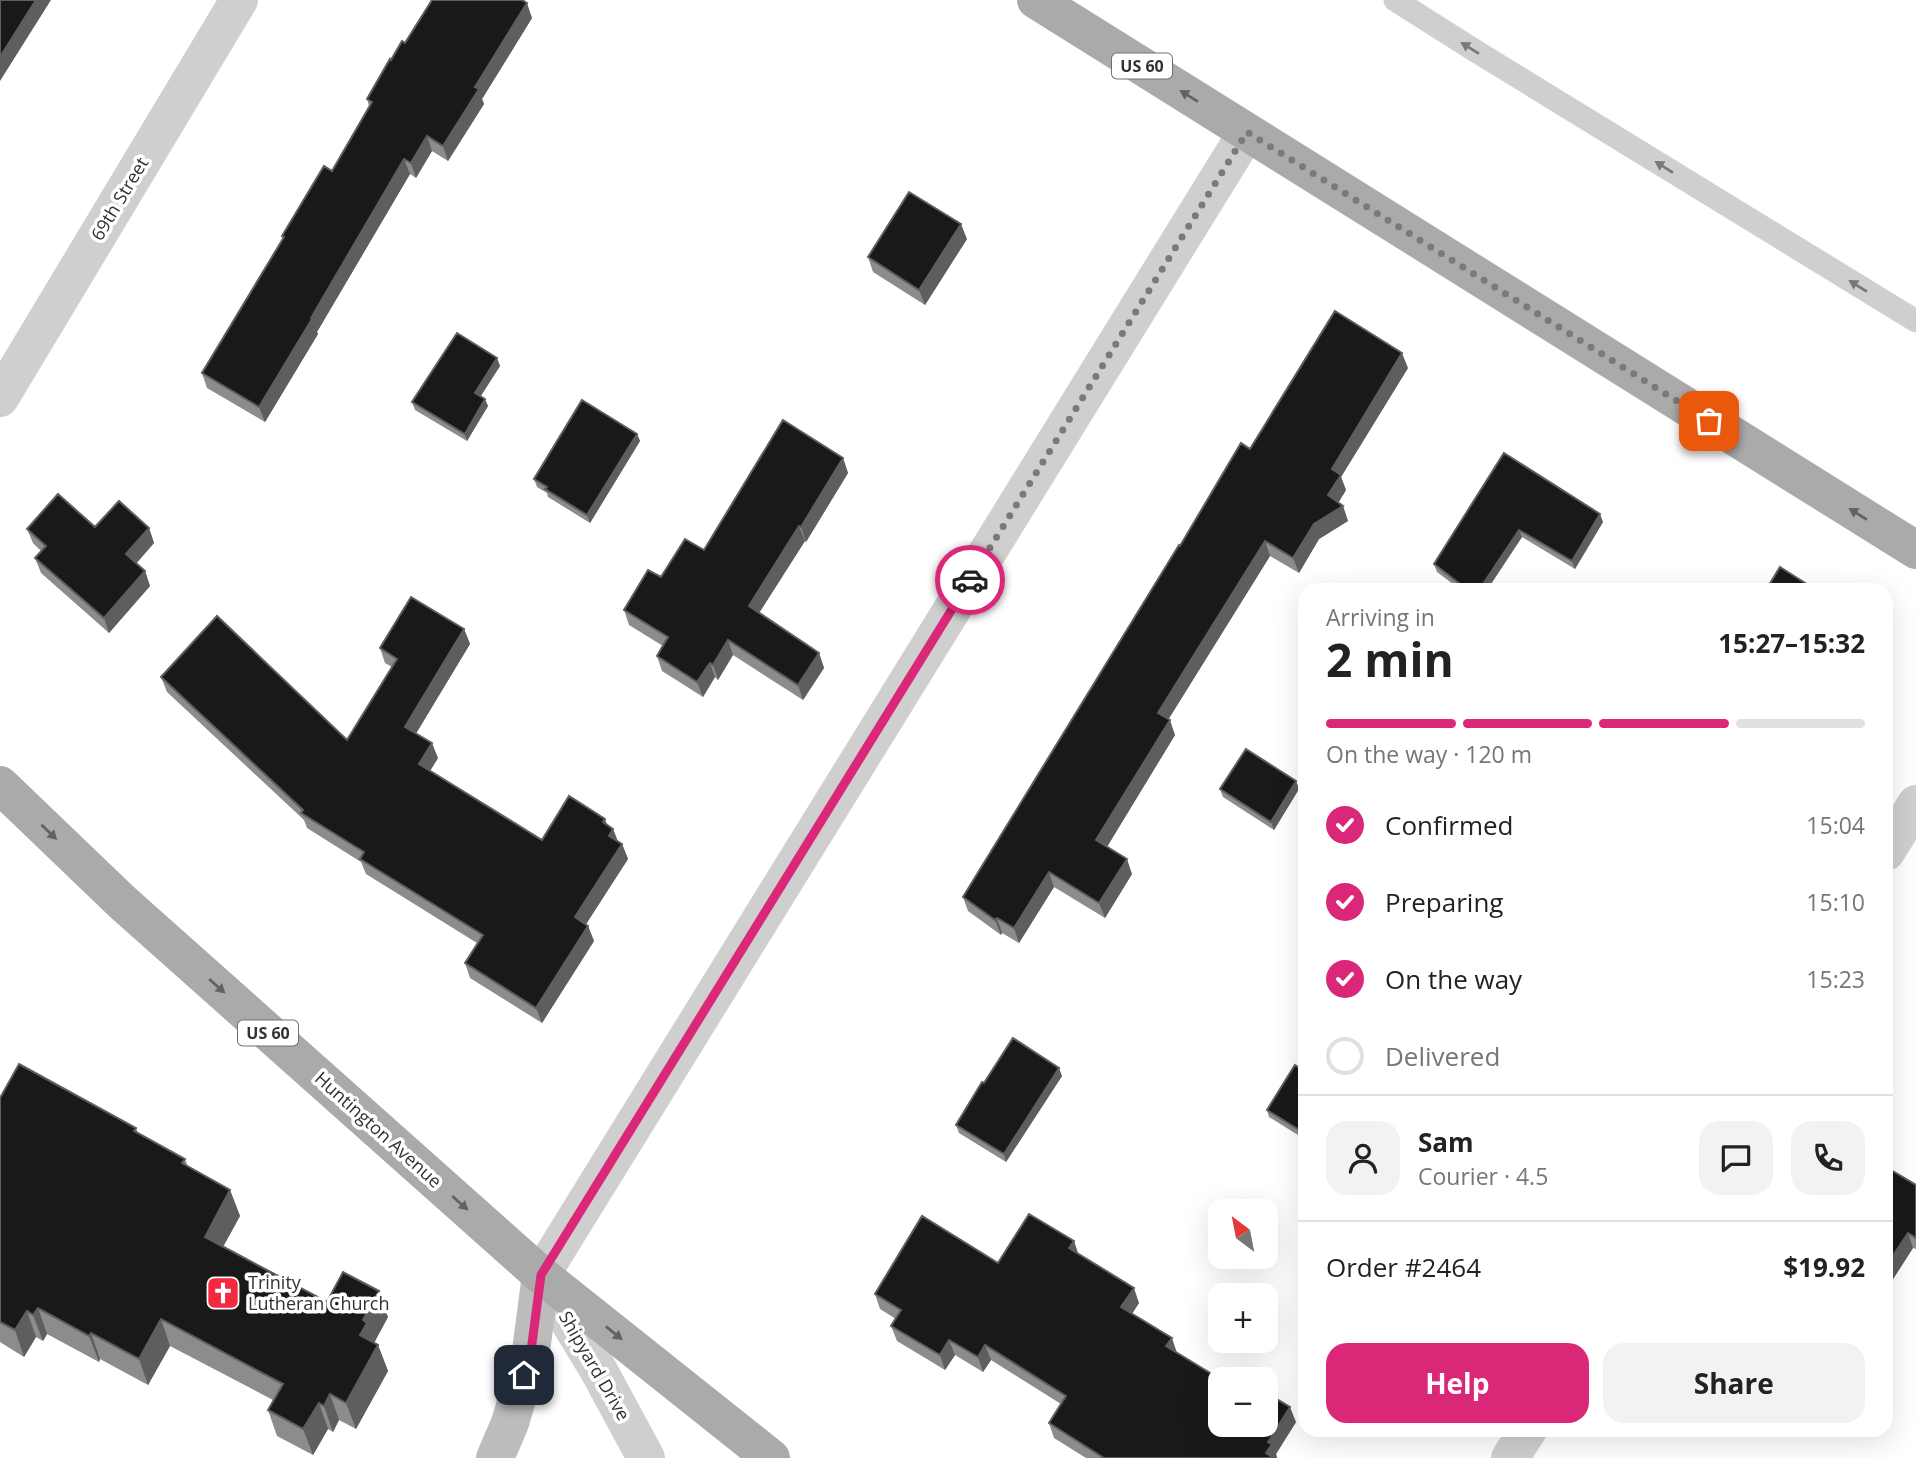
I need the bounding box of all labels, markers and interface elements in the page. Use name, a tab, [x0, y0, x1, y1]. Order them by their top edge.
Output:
one-way arrow	[1460, 41, 1480, 54]
road number: US 60	[1112, 54, 1172, 78]
one-way arrow	[1180, 89, 1199, 102]
street label: 69th Street	[85, 152, 153, 245]
one-way arrow	[1654, 160, 1673, 173]
one-way arrow	[1848, 279, 1867, 292]
pin	[1679, 391, 1739, 451]
icon: bag	[1690, 402, 1728, 440]
one-way arrow	[1849, 508, 1868, 521]
courier	[935, 545, 1005, 615]
icon: car	[951, 561, 989, 599]
text: Arriving in	[1326, 601, 1435, 633]
text: 15:27–15:32	[1718, 625, 1865, 661]
text: 2 min	[1326, 628, 1454, 690]
text: On the way · 120 m	[1326, 738, 1532, 770]
icon: check	[1326, 806, 1364, 844]
text: Confirmed	[1385, 807, 1513, 843]
text: 15:04	[1806, 809, 1865, 841]
one-way arrow	[41, 824, 58, 841]
icon: check	[1326, 883, 1364, 921]
text: Preparing	[1385, 884, 1503, 920]
text: 15:10	[1806, 886, 1865, 918]
icon: check	[1326, 960, 1364, 998]
text: On the way	[1385, 961, 1522, 997]
text: 15:23	[1806, 963, 1865, 995]
one-way arrow	[208, 978, 225, 994]
road number: US 60	[238, 1021, 298, 1046]
text: Delivered	[1385, 1038, 1500, 1074]
street label: Huntington Avenue	[310, 1066, 447, 1193]
button: person	[1326, 1121, 1400, 1195]
button: chat	[1699, 1121, 1773, 1195]
button: phone	[1791, 1121, 1865, 1195]
text: Sam	[1418, 1124, 1474, 1160]
text: Courier · 4.5	[1418, 1160, 1548, 1192]
one-way arrow	[451, 1195, 469, 1211]
north arrow	[1208, 1199, 1278, 1269]
map controls	[1208, 1199, 1278, 1437]
text: Order #2464	[1326, 1249, 1481, 1285]
text: $19.92	[1783, 1249, 1865, 1285]
place label: Trinity Lutheran Church	[248, 1270, 390, 1315]
church icon: Trinity Lutheran Church	[204, 1274, 242, 1312]
button: +	[1208, 1283, 1278, 1353]
street label: Shipyard Drive	[554, 1306, 636, 1425]
one-way arrow	[605, 1325, 622, 1340]
button: Help	[1326, 1343, 1589, 1423]
button: Share	[1603, 1343, 1865, 1423]
pin	[494, 1345, 554, 1405]
icon: home	[505, 1356, 543, 1394]
button: −	[1208, 1367, 1278, 1437]

